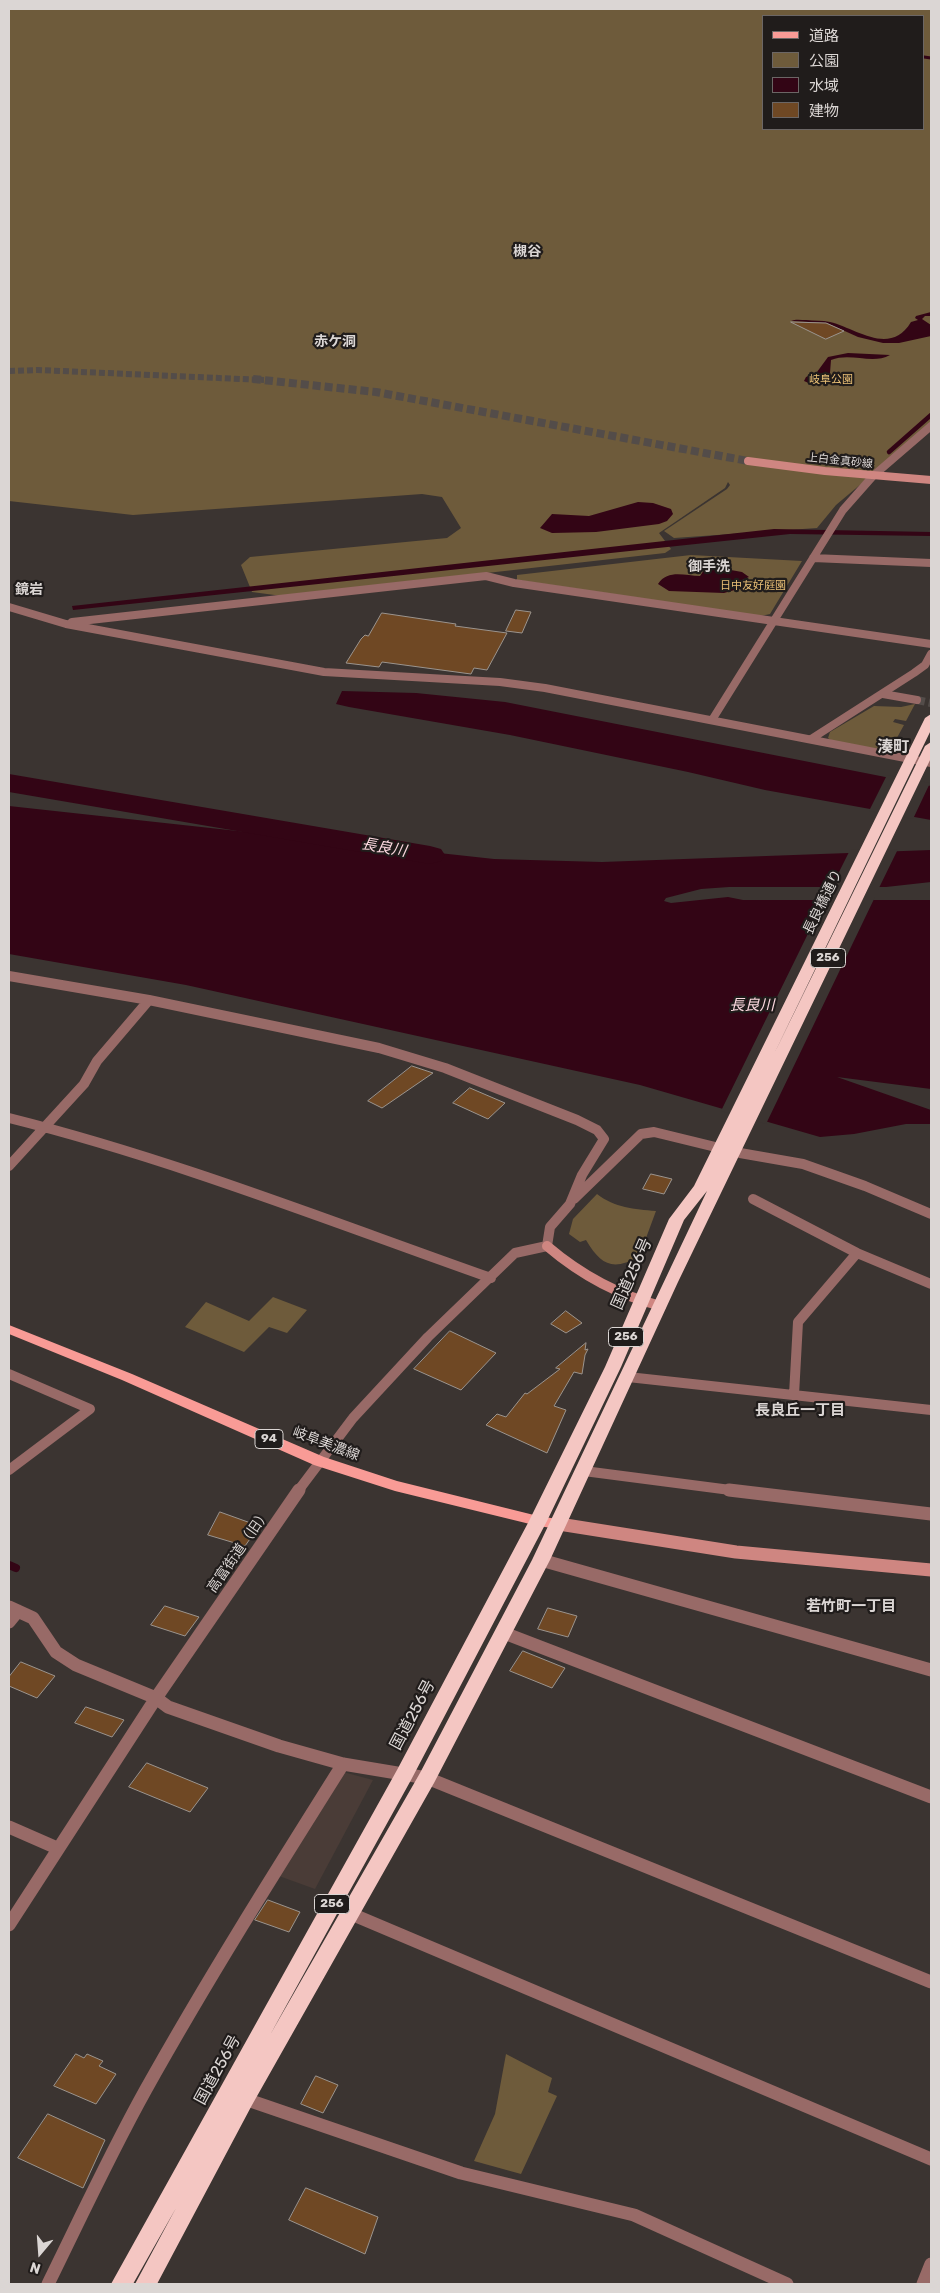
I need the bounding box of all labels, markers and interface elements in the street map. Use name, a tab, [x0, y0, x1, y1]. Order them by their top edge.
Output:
legend	[762, 15, 925, 130]
text: 道路	[809, 27, 839, 45]
text: 公園	[809, 52, 839, 70]
text: 水域	[809, 77, 839, 95]
text: 建物	[809, 102, 839, 120]
district label: 槻谷	[513, 244, 541, 260]
district label: 赤ケ洞	[314, 334, 356, 350]
park label: 岐阜公園	[809, 373, 853, 387]
street label: 上白金真砂線	[806, 451, 874, 471]
district label: 御手洗	[688, 559, 730, 575]
park label: 日中友好庭園	[720, 579, 786, 593]
district label: 鏡岩	[15, 582, 43, 598]
district label: 湊町	[877, 737, 909, 757]
water label: 長良川	[360, 835, 408, 861]
street label: 長良橋通り	[800, 867, 846, 937]
road number: 256	[810, 948, 846, 968]
water label: 長良川	[730, 997, 774, 1015]
street label: 国道256号	[608, 1235, 656, 1313]
road number: 256	[608, 1328, 644, 1346]
district label: 長良丘一丁目	[755, 1402, 845, 1420]
street label: 岐阜美濃線	[290, 1424, 362, 1464]
road number: 94	[255, 1430, 283, 1448]
street label: 高富街道（旧）	[204, 1506, 274, 1596]
district label: 若竹町一丁目	[806, 1598, 896, 1616]
street label: 国道256号	[387, 1677, 439, 1753]
road number: 256	[314, 1895, 350, 1914]
street label: 国道256号	[191, 2032, 245, 2108]
north arrow	[15, 2228, 65, 2278]
text: N	[28, 2258, 43, 2277]

